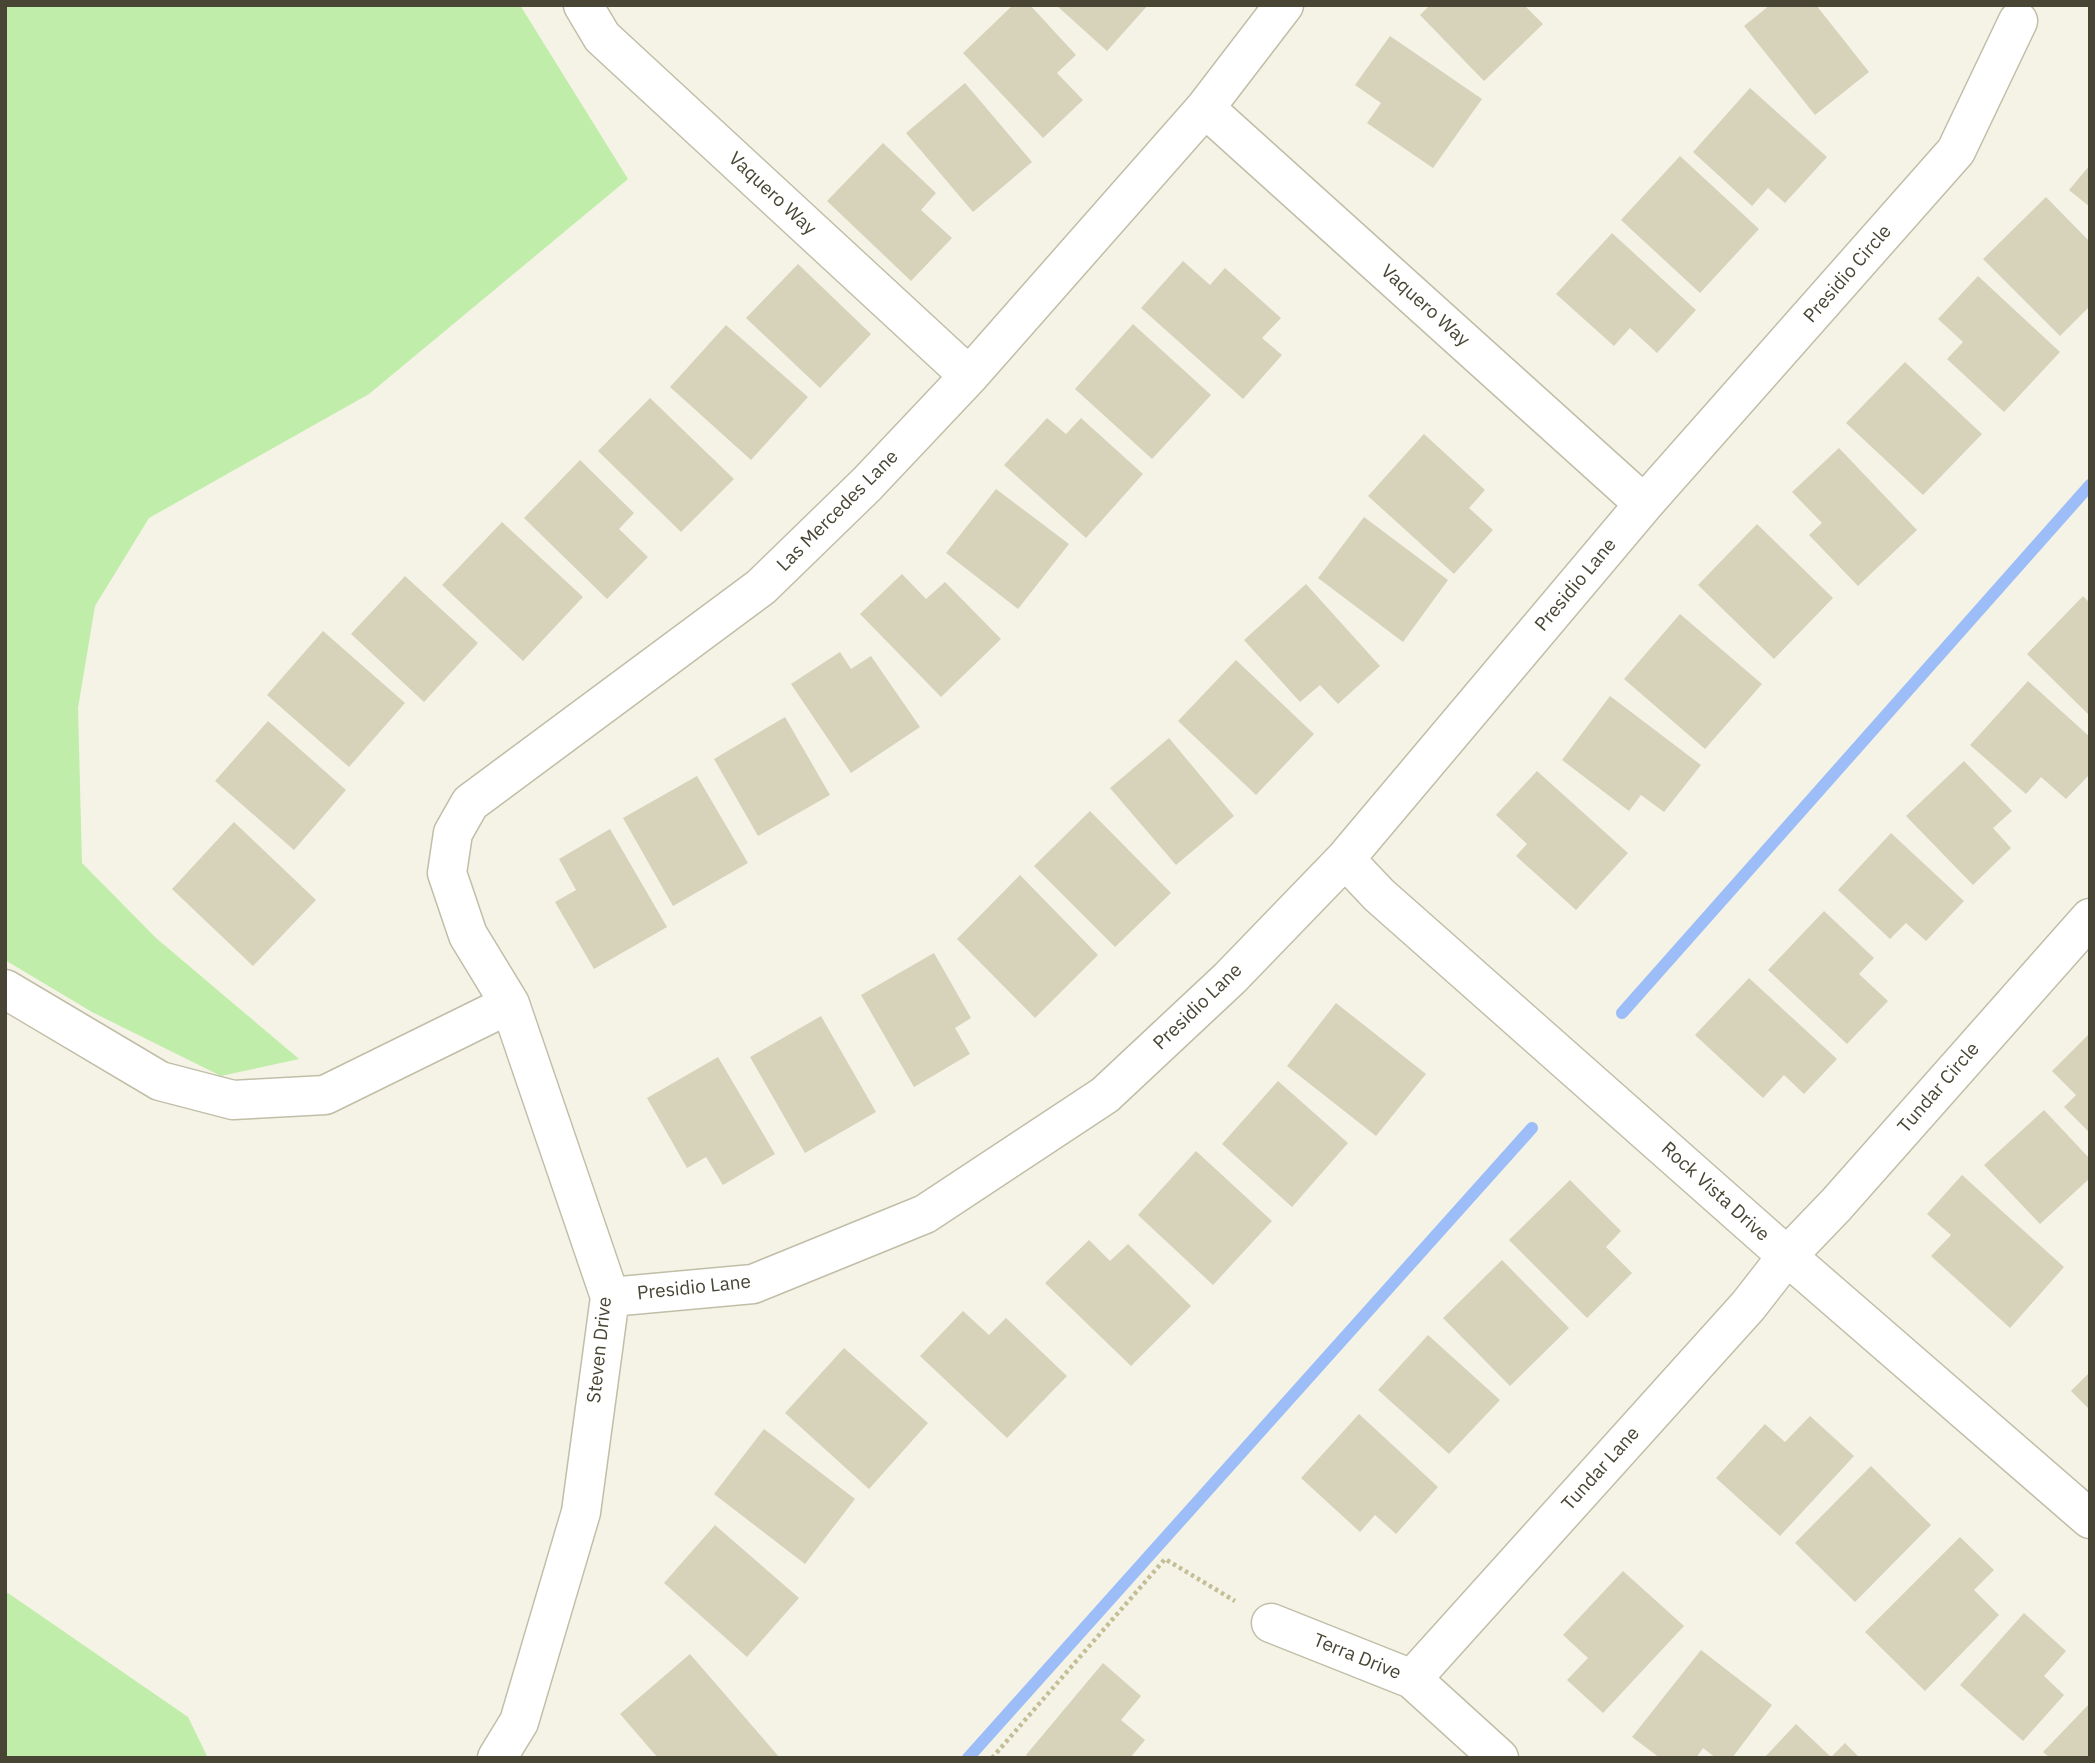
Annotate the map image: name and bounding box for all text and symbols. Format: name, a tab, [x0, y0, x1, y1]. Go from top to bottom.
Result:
street label: Vaquero Way	[723, 148, 821, 240]
street label: Presidio Circle	[1799, 220, 1897, 328]
street label: Vaquero Way	[1376, 260, 1474, 352]
street label: Las Mercedes Lane	[773, 446, 903, 576]
street label: Presidio Lane	[1530, 534, 1622, 636]
street label: Presidio Lane	[1149, 959, 1247, 1055]
street label: Tundar Circle	[1893, 1038, 1985, 1138]
street label: Rock Vista Drive	[1656, 1138, 1774, 1246]
street label: Presidio Lane	[636, 1271, 752, 1305]
street label: Steven Drive	[583, 1296, 617, 1404]
street label: Tundar Lane	[1557, 1422, 1645, 1516]
street label: Terra Drive	[1310, 1629, 1404, 1685]

